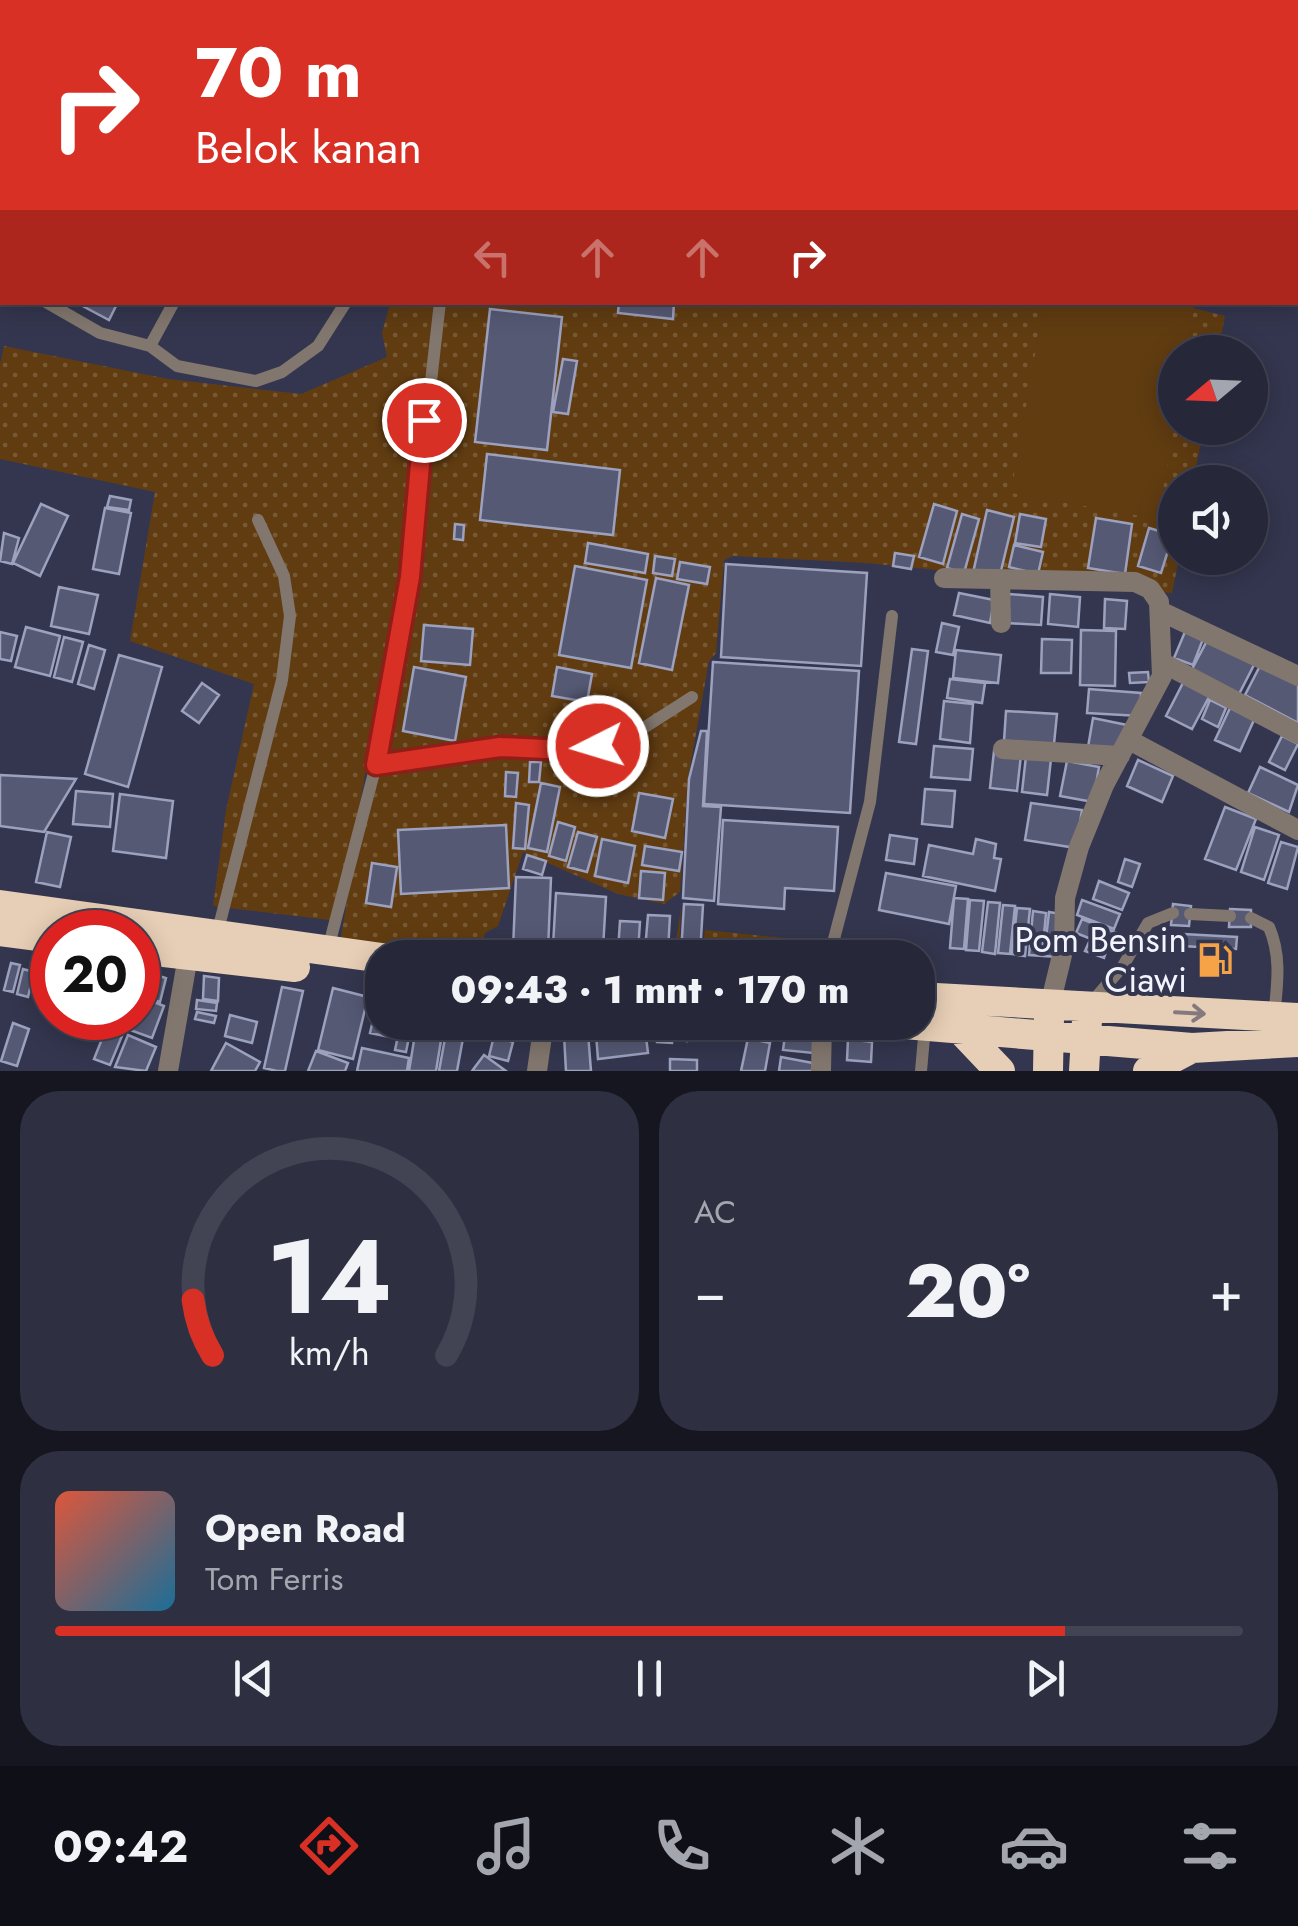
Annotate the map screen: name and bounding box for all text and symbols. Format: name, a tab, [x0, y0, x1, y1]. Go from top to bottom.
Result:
text: 70 m	[195, 22, 362, 123]
icon: right	[30, 40, 160, 170]
text: Belok kanan	[195, 115, 422, 180]
icon: left	[465, 230, 520, 285]
icon: ahead	[570, 230, 625, 285]
icon: ahead	[675, 230, 730, 285]
icon: right	[780, 230, 835, 285]
north arrow	[1158, 335, 1268, 445]
map controls	[1158, 335, 1268, 575]
pin	[382, 378, 467, 463]
icon: arrive	[397, 393, 452, 448]
button: sound	[1158, 465, 1268, 575]
position arrow	[546, 694, 650, 798]
speed limit sign: 20	[30, 910, 160, 1040]
place label: Pom Bensin Ciawi	[1014, 915, 1187, 1005]
fuel station icon: Pom Bensin Ciawi	[1196, 941, 1234, 979]
text: 09:43 · 1 mnt · 170 m	[451, 962, 849, 1017]
one-way arrow	[1173, 1004, 1205, 1023]
text: AC	[694, 1189, 736, 1235]
text: 14	[267, 1202, 392, 1352]
text: 20°	[905, 1237, 1030, 1345]
text: −	[694, 1252, 726, 1332]
text: +	[1209, 1252, 1243, 1332]
text: km/h	[289, 1327, 370, 1378]
text: Open Road	[205, 1501, 406, 1556]
text: Tom Ferris	[205, 1556, 343, 1602]
icon: previous	[226, 1651, 281, 1706]
icon: pause	[622, 1651, 677, 1706]
icon: next	[1018, 1651, 1073, 1706]
icon: directions	[294, 1811, 364, 1881]
icon: music	[471, 1811, 541, 1881]
icon: phone	[647, 1811, 717, 1881]
icon: climate	[823, 1811, 893, 1881]
icon: car	[999, 1811, 1069, 1881]
icon: filters	[1175, 1811, 1245, 1881]
text: 09:42	[53, 1814, 188, 1879]

